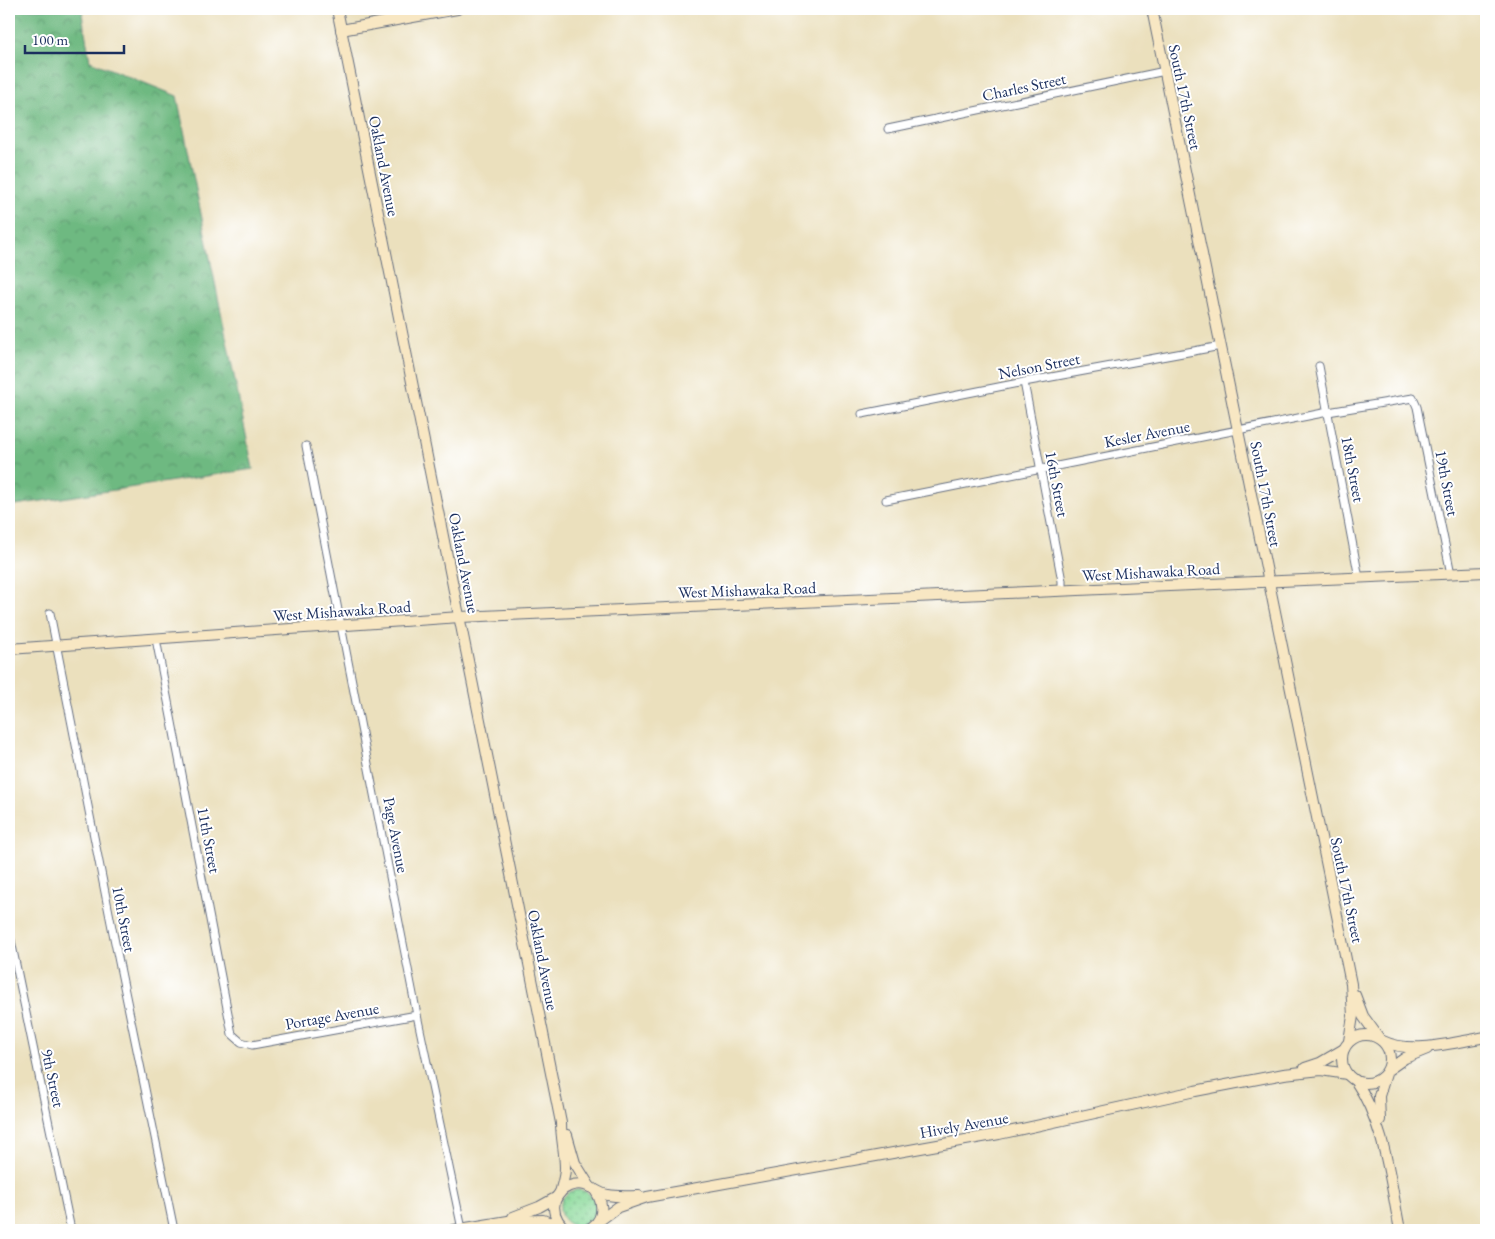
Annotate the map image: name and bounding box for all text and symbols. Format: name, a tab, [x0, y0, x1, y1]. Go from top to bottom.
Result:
scale bar	[25, 22, 124, 54]
text: 100 m	[32, 30, 69, 49]
street label: South 17th Street	[1164, 42, 1206, 152]
street label: Charles Street	[980, 68, 1068, 106]
street label: Oakland Avenue	[364, 114, 404, 218]
street label: Nelson Street	[996, 348, 1082, 384]
street label: Kesler Avenue	[1102, 415, 1192, 453]
street label: 18th Street	[1336, 434, 1370, 504]
street label: South 17th Street	[1245, 439, 1287, 549]
street label: 19th Street	[1430, 448, 1464, 518]
street label: 16th Street	[1040, 449, 1074, 519]
street label: Oakland Avenue	[444, 511, 484, 615]
street label: West Mishawaka Road	[1081, 558, 1221, 586]
street label: West Mishawaka Road	[678, 577, 817, 603]
street label: West Mishawaka Road	[272, 596, 413, 626]
street label: Page Avenue	[378, 795, 414, 875]
street label: 11th Street	[192, 805, 226, 875]
street label: South 17th Street	[1326, 835, 1368, 945]
street label: 10th Street	[107, 884, 141, 954]
street label: Oakland Avenue	[523, 908, 563, 1012]
street label: Portage Avenue	[283, 997, 381, 1035]
street label: 9th Street	[37, 1047, 69, 1109]
street label: Hively Avenue	[918, 1107, 1010, 1143]

